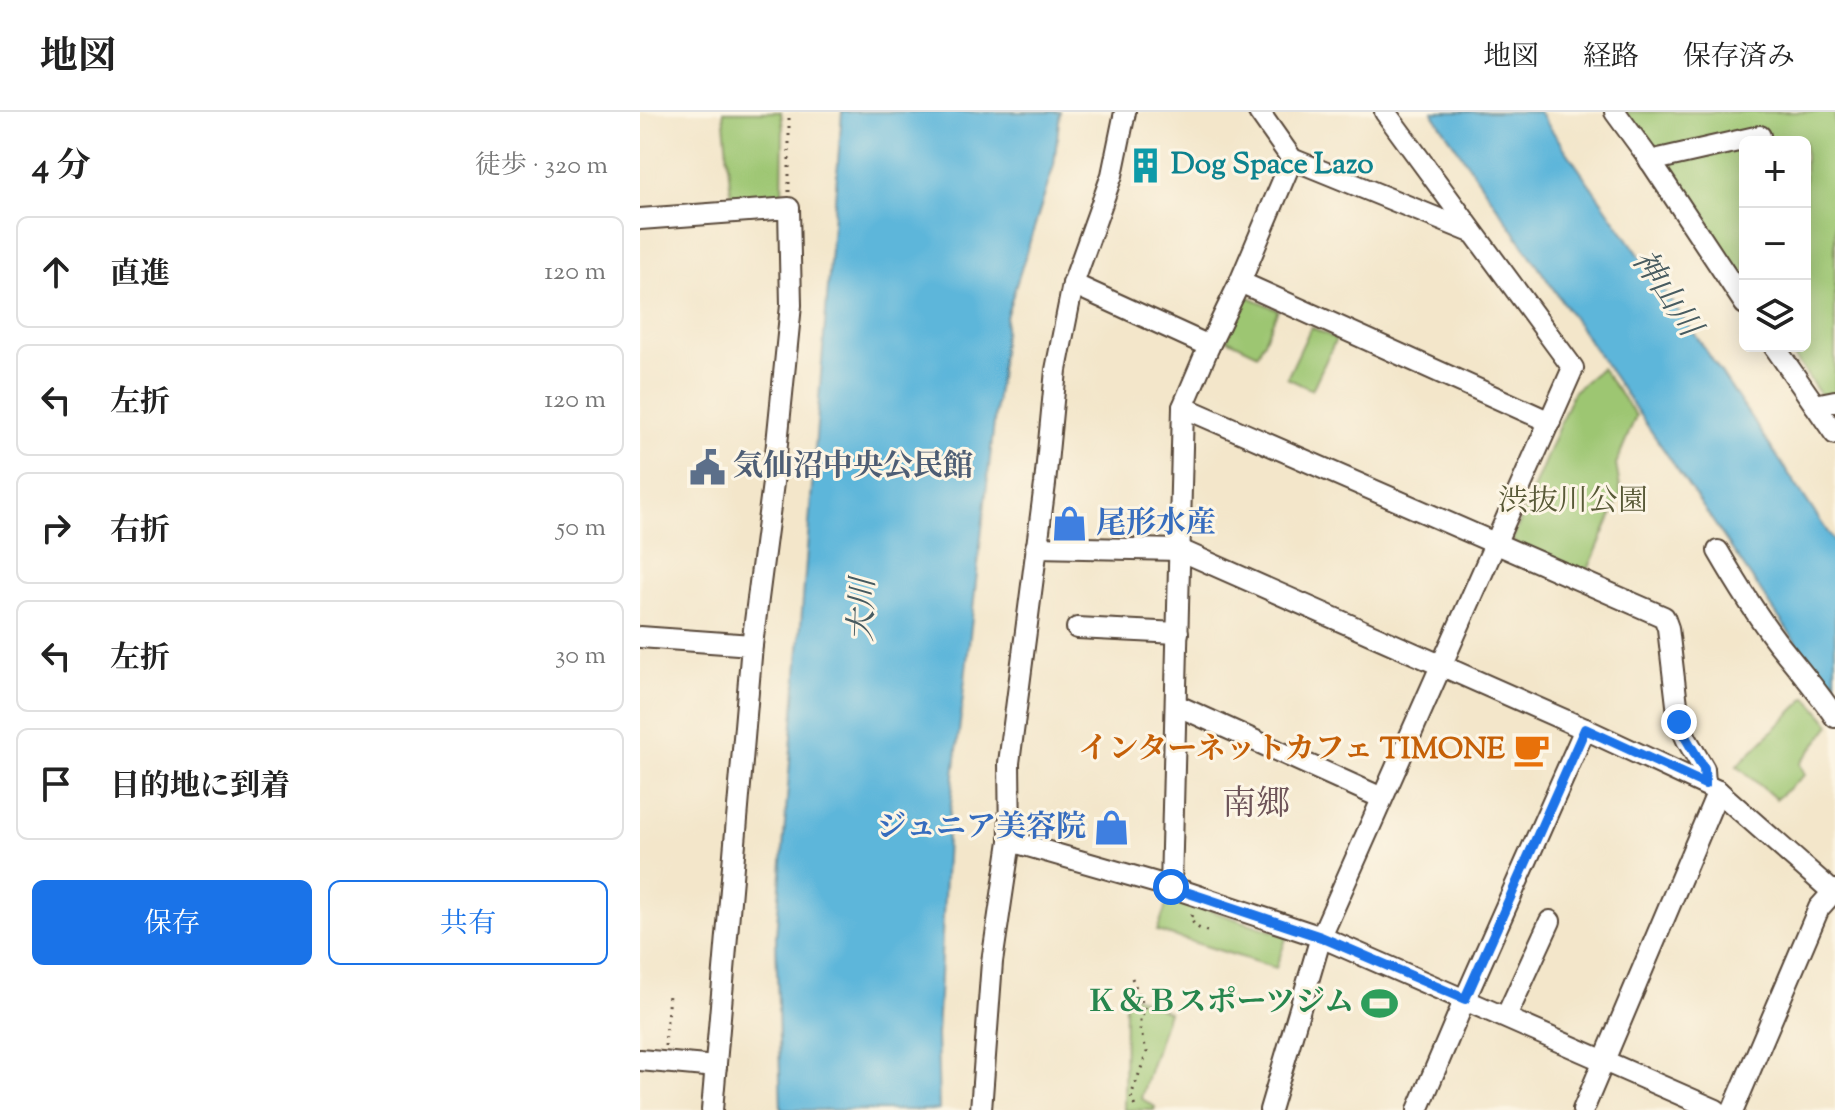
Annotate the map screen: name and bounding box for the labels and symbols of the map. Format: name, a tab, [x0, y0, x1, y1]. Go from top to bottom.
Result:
place label: Dog Space Lazo	[1171, 144, 1374, 187]
building icon: Dog Space Lazo	[1126, 146, 1164, 184]
water label: 神山川	[1619, 241, 1713, 349]
place label: 気仙沼中央公民館	[733, 446, 973, 489]
public building icon: 気仙沼中央公民館	[688, 448, 726, 486]
park label: 渋抜川公園	[1498, 481, 1648, 524]
place label: 尾形水産	[1096, 503, 1216, 546]
shop icon: 尾形水産	[1051, 505, 1089, 543]
water label: 大川	[840, 574, 888, 643]
route end	[1661, 704, 1697, 740]
place label: インターネットカフェ TIMONE	[1078, 729, 1506, 772]
cafe icon: インターネットカフェ TIMONE	[1512, 731, 1550, 769]
district label: 南郷	[1222, 781, 1290, 830]
place label: ジュニア美容院	[877, 807, 1086, 850]
shop icon: ジュニア美容院	[1093, 809, 1131, 847]
route start	[1153, 869, 1189, 905]
place label: Ｋ＆Ｂスポーツジム	[1086, 982, 1354, 1025]
sports icon: Ｋ＆Ｂスポーツジム	[1361, 984, 1399, 1022]

